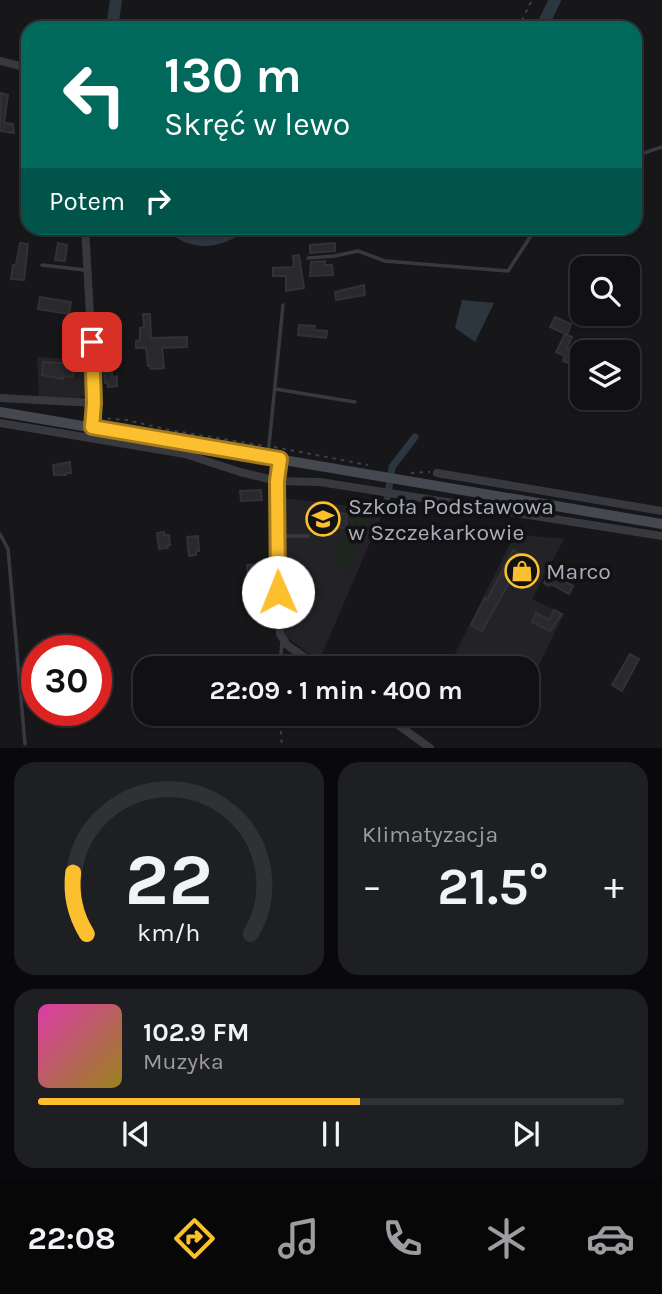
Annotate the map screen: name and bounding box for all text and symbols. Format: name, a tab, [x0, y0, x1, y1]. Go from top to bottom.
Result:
text: 130 m	[164, 47, 302, 104]
icon: left	[49, 49, 140, 140]
text: Skręć w lewo	[164, 106, 350, 143]
icon: right	[139, 182, 177, 220]
text: Potem	[49, 186, 125, 217]
map controls	[570, 256, 640, 410]
button: search	[570, 256, 640, 326]
pin	[62, 312, 122, 372]
icon: arrive	[73, 323, 111, 361]
button: layers	[570, 340, 640, 410]
place label: Szkoła Podstawowa w Szczekarkowie	[348, 493, 554, 546]
school or university icon: Szkoła Podstawowa w Szczekarkowie	[304, 500, 342, 538]
shop icon: Marco	[503, 552, 541, 590]
position arrow	[241, 555, 315, 629]
place label: Marco	[546, 558, 611, 585]
speed limit sign: 30	[21, 635, 112, 726]
text: 22:09 · 1 min · 400 m	[209, 675, 463, 706]
text: Klimatyzacja	[362, 821, 498, 848]
text: 22	[125, 838, 213, 923]
text: 21.5°	[437, 856, 549, 917]
text: −	[362, 864, 382, 909]
text: +	[604, 864, 624, 909]
text: km/h	[137, 918, 201, 947]
text: 102.9 FM	[143, 1017, 249, 1048]
text: Muzyka	[143, 1048, 224, 1075]
icon: previous	[117, 1115, 155, 1153]
icon: pause	[312, 1115, 350, 1153]
icon: next	[507, 1115, 545, 1153]
icon: directions	[170, 1214, 219, 1263]
icon: music	[274, 1214, 323, 1263]
icon: phone	[378, 1214, 427, 1263]
icon: climate	[482, 1214, 531, 1263]
icon: car	[586, 1214, 635, 1263]
text: 22:08	[27, 1220, 116, 1257]

